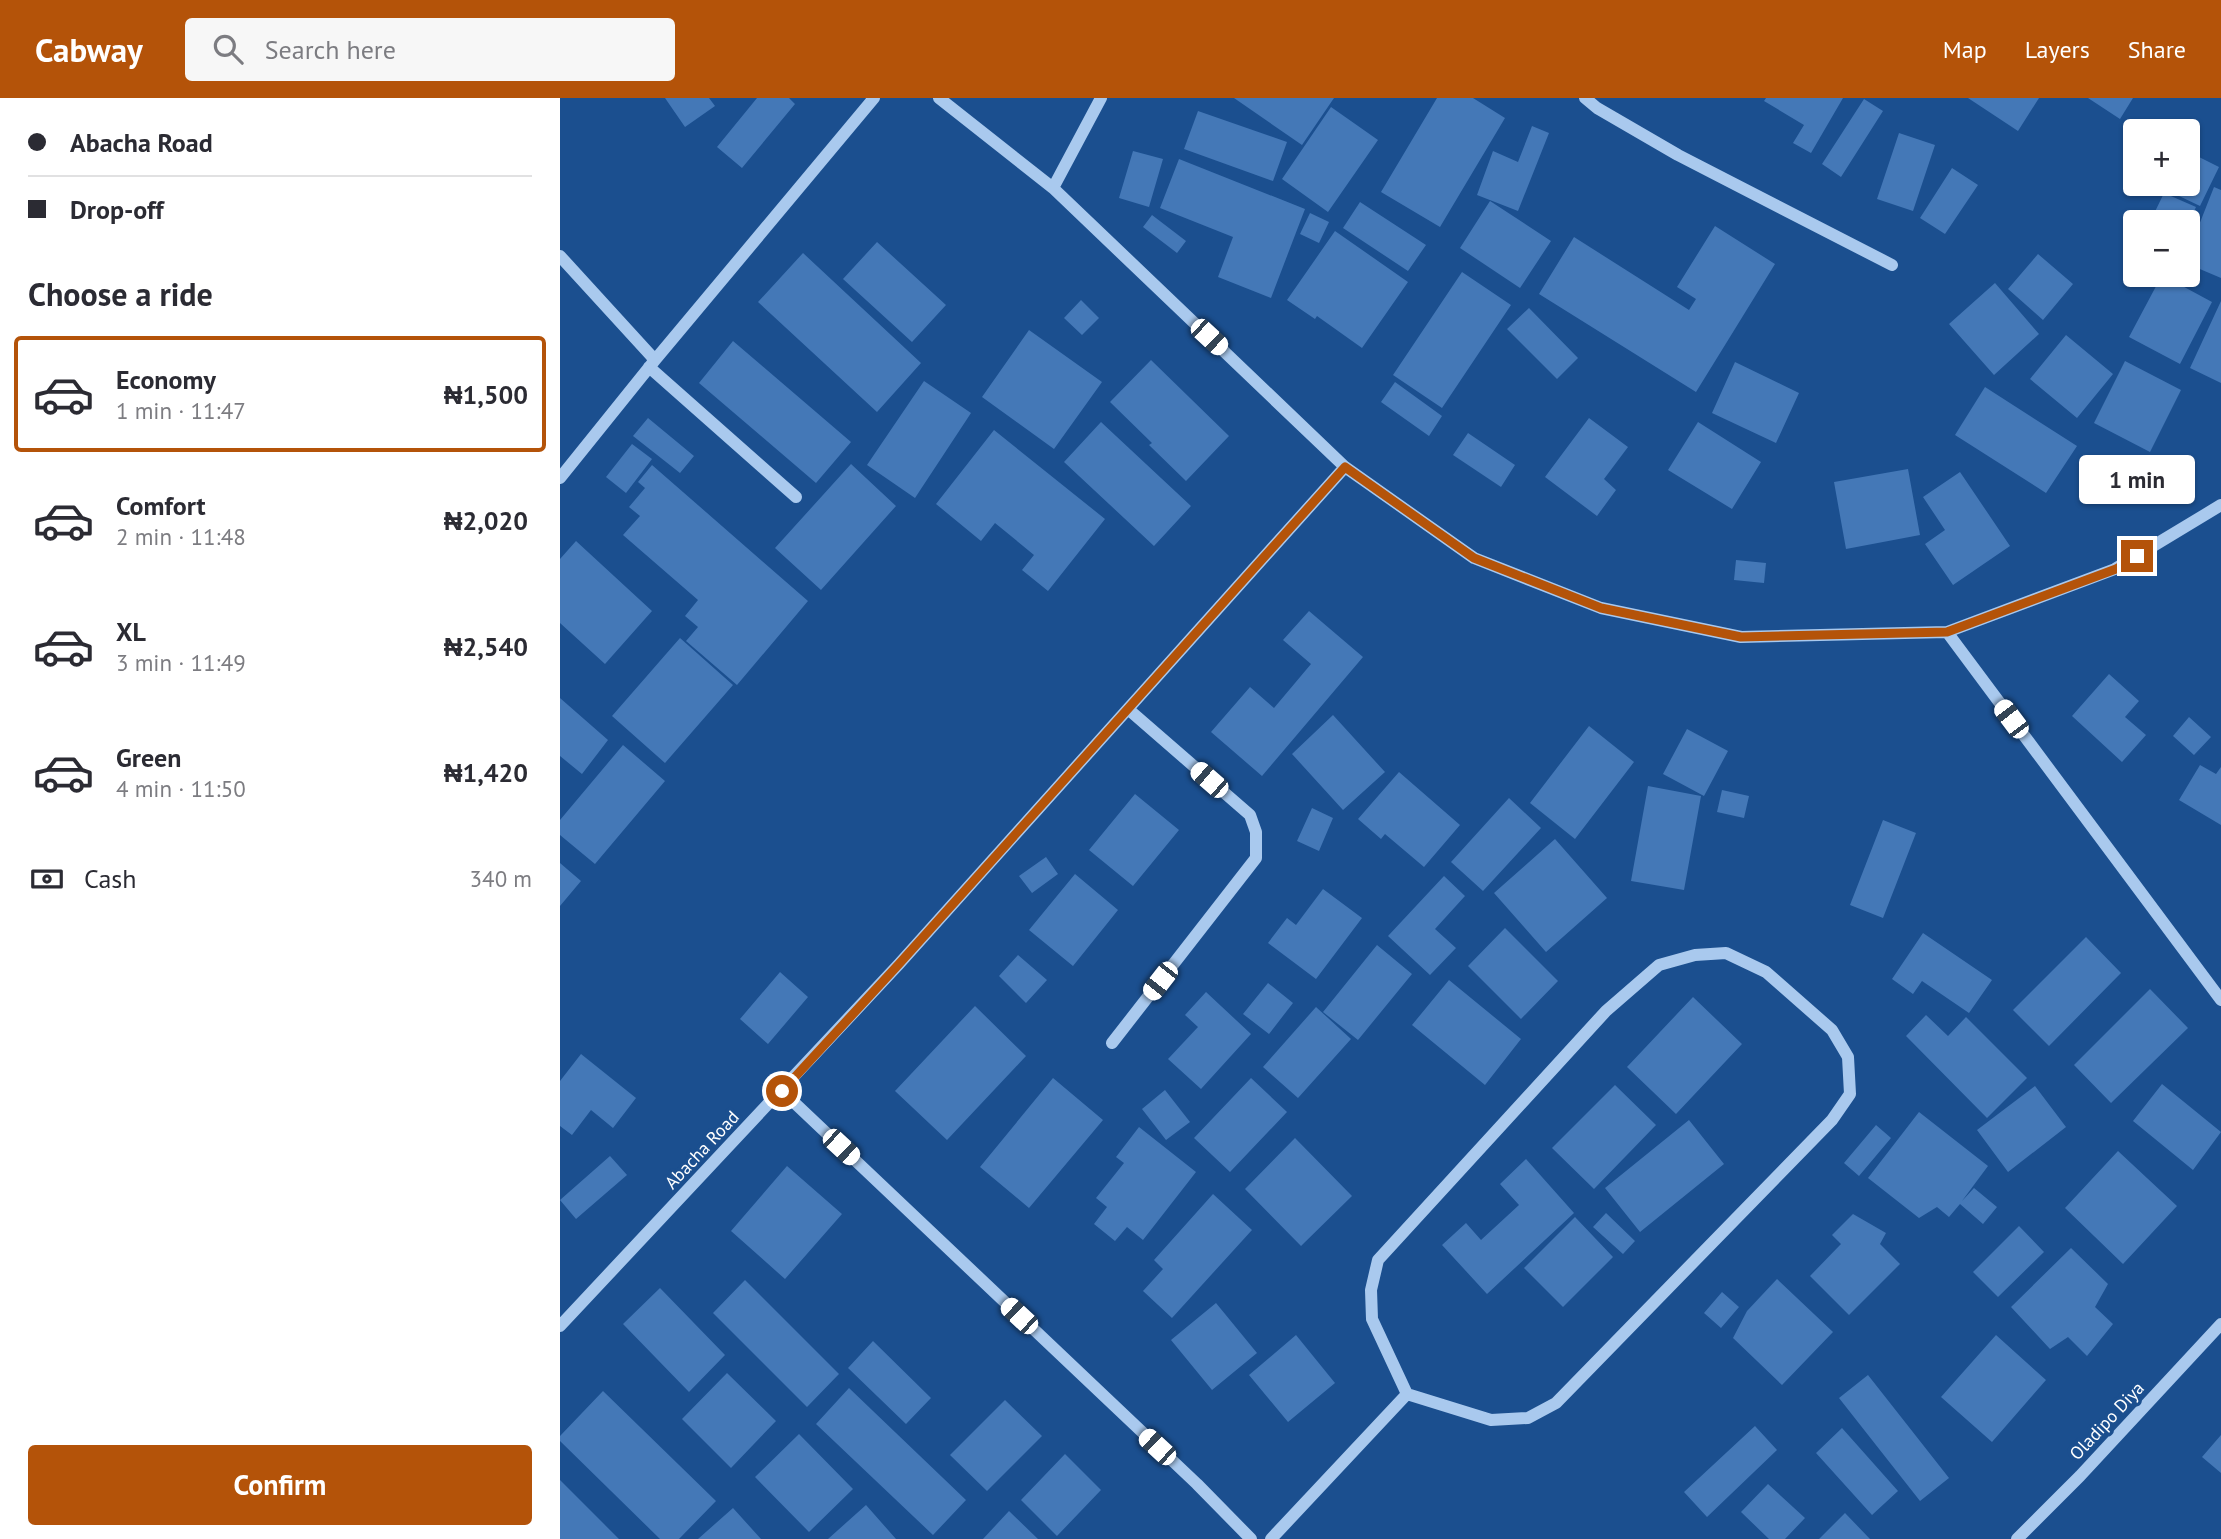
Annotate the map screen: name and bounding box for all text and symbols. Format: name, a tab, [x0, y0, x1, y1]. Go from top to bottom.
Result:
search box	[185, 18, 675, 81]
text: Cabway	[35, 28, 143, 71]
icon: search	[209, 30, 247, 68]
text: Search here	[265, 33, 396, 66]
text: Map	[1943, 34, 1987, 65]
text: Layers	[2025, 34, 2090, 65]
text: Share	[2128, 34, 2186, 65]
map controls	[2123, 119, 2200, 287]
button: +	[2123, 119, 2200, 196]
text: Abacha Road	[70, 126, 213, 159]
text: Drop-off	[70, 193, 164, 226]
button: −	[2123, 210, 2200, 287]
text: Choose a ride	[28, 273, 213, 315]
car	[1187, 315, 1232, 359]
icon: car	[32, 363, 95, 426]
text: Economy	[116, 363, 216, 396]
text: ₦1,500	[444, 378, 528, 411]
text: 1 min · 11:47	[116, 396, 246, 425]
callout: 1 min	[2079, 454, 2195, 504]
text: 1 min	[2109, 465, 2165, 494]
icon: car	[32, 489, 95, 552]
text: Comfort	[116, 489, 206, 522]
text: ₦2,020	[444, 504, 528, 537]
text: 2 min · 11:48	[116, 522, 246, 551]
route end	[2121, 540, 2153, 572]
icon: car	[32, 615, 95, 678]
text: XL	[116, 615, 146, 648]
text: ₦2,540	[444, 630, 528, 663]
text: 3 min · 11:49	[116, 648, 246, 677]
car	[1990, 696, 2033, 742]
icon: car	[32, 741, 95, 804]
text: Green	[116, 741, 181, 774]
text: ₦1,420	[444, 756, 528, 789]
car	[1187, 758, 1232, 802]
text: 4 min · 11:50	[116, 774, 246, 803]
icon: cash	[28, 860, 66, 898]
text: Cash	[84, 862, 136, 895]
text: 340 m	[470, 864, 532, 893]
car	[1139, 958, 1182, 1004]
route start	[766, 1075, 798, 1107]
street label: Abacha Road	[659, 1106, 744, 1194]
car	[819, 1125, 864, 1169]
car	[997, 1294, 1042, 1338]
street label: Oladipo Diya	[2064, 1377, 2149, 1465]
car	[1135, 1425, 1180, 1469]
button: Confirm	[28, 1445, 532, 1525]

